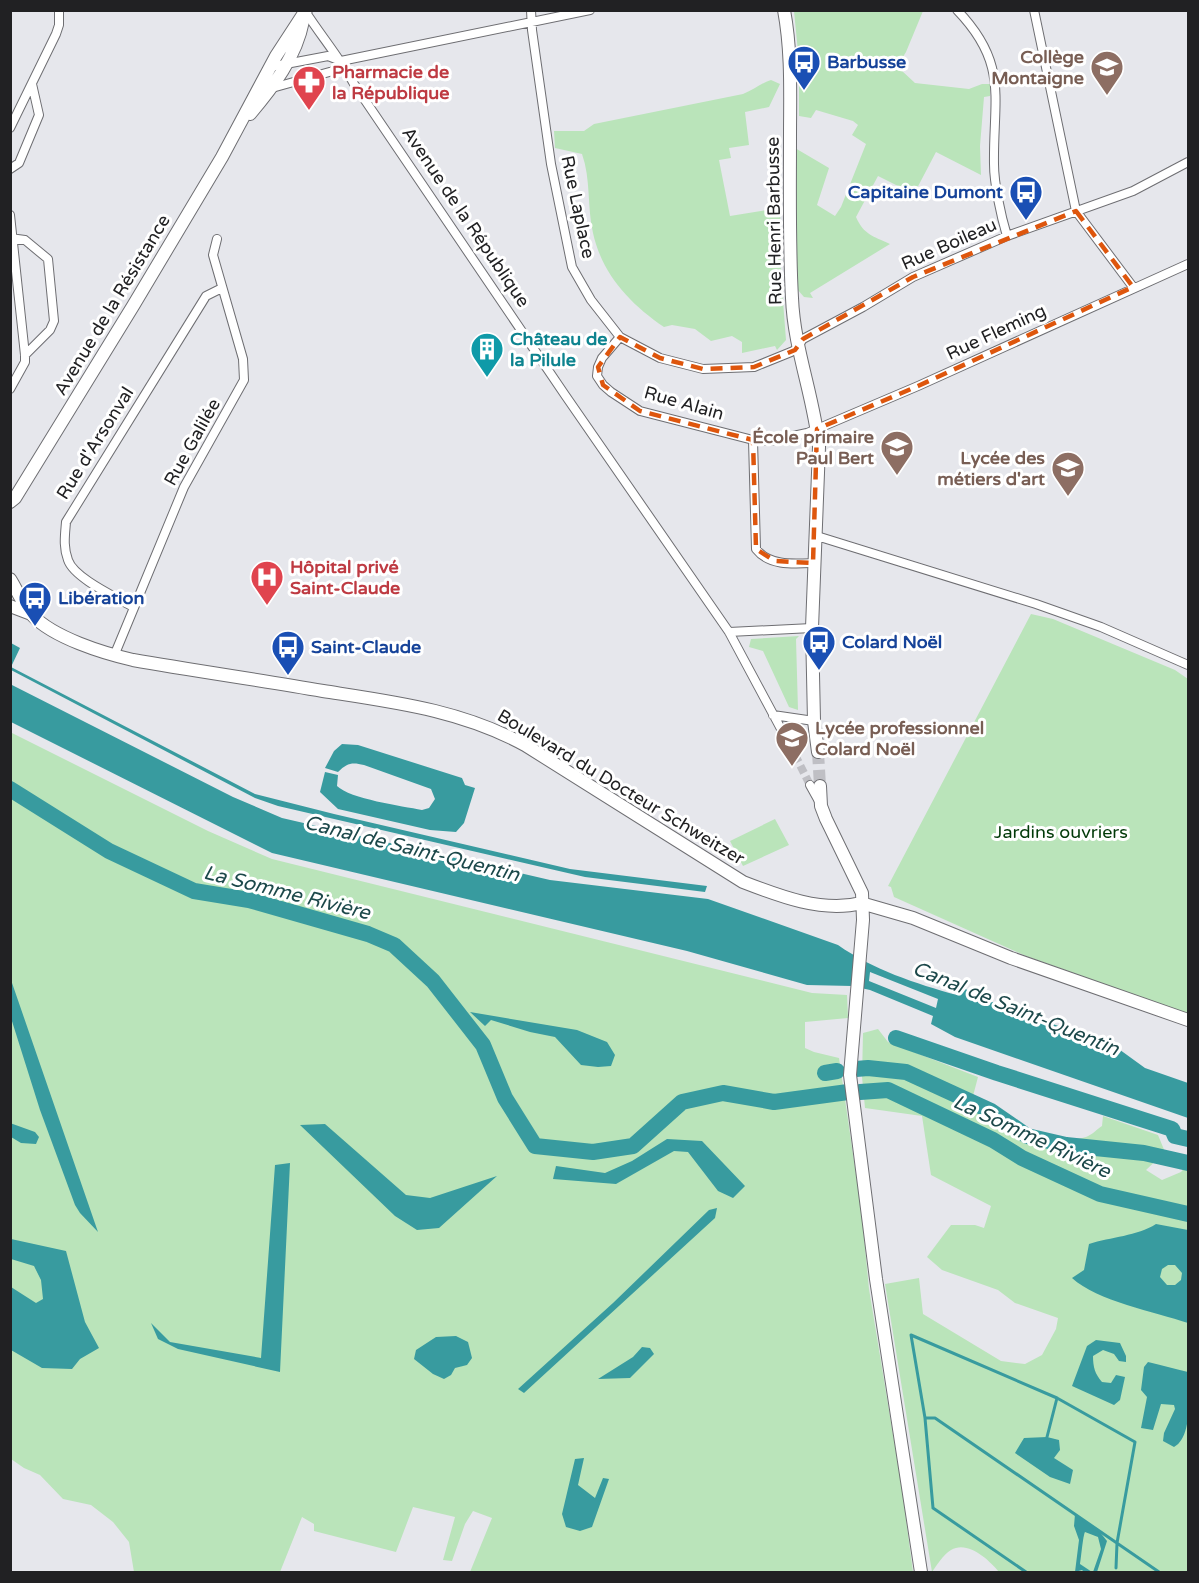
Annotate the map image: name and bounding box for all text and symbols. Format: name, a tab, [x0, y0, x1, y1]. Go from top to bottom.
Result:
bus stop icon: Barbusse	[786, 44, 822, 91]
place label: Collège Montaigne	[991, 46, 1084, 89]
school or university icon: Collège Montaigne	[1089, 49, 1125, 96]
place label: Barbusse	[827, 51, 906, 73]
place label: Pharmacie de la République	[332, 61, 449, 104]
pharmacy icon: Pharmacie de la République	[291, 64, 327, 111]
street label: Avenue de la République	[397, 123, 535, 311]
street label: Rue Henri Barbusse	[762, 137, 786, 305]
street label: Rue Laplace	[556, 153, 600, 261]
bus stop icon: Capitaine Dumont	[1008, 174, 1044, 221]
place label: Capitaine Dumont	[848, 181, 1003, 203]
street label: Avenue de la Résistance	[49, 211, 175, 399]
street label: Rue Boileau	[898, 213, 1000, 275]
street label: Rue Fleming	[943, 299, 1049, 365]
place label: Château de la Pilule	[510, 328, 608, 371]
building icon: Château de la Pilule	[469, 331, 505, 378]
street label: Rue Alain	[642, 381, 726, 425]
street label: Rue d'Arsonval	[52, 383, 138, 503]
street label: Rue Galilée	[159, 395, 225, 489]
place label: École primaire Paul Bert	[752, 426, 874, 469]
school or university icon: École primaire Paul Bert	[879, 429, 915, 476]
place label: Lycée des métiers d'art	[937, 447, 1045, 490]
school or university icon: Lycée des métiers d'art	[1050, 450, 1086, 497]
place label: Hôpital privé Saint-Claude	[290, 556, 400, 599]
hospital icon: Hôpital privé Saint-Claude	[249, 559, 285, 606]
bus stop icon: Libération	[17, 580, 53, 627]
place label: Libération	[58, 587, 144, 609]
bus stop icon: Colard Noël	[801, 624, 837, 671]
bus stop icon: Saint-Claude	[270, 629, 306, 676]
place label: Colard Noël	[842, 631, 942, 653]
place label: Saint-Claude	[311, 636, 421, 658]
street label: Boulevard du Docteur Schweitzer	[493, 704, 749, 870]
place label: Lycée professionnel Colard Noël	[815, 717, 984, 760]
school or university icon: Lycée professionnel Colard Noël	[774, 720, 810, 767]
water label: Canal de Saint-Quentin	[302, 811, 522, 887]
park label: Jardins ouvriers	[994, 821, 1128, 843]
water label: La Somme Rivière	[201, 861, 374, 926]
water label: Canal de Saint-Quentin	[909, 957, 1123, 1062]
water label: La Somme Rivière	[949, 1090, 1115, 1185]

